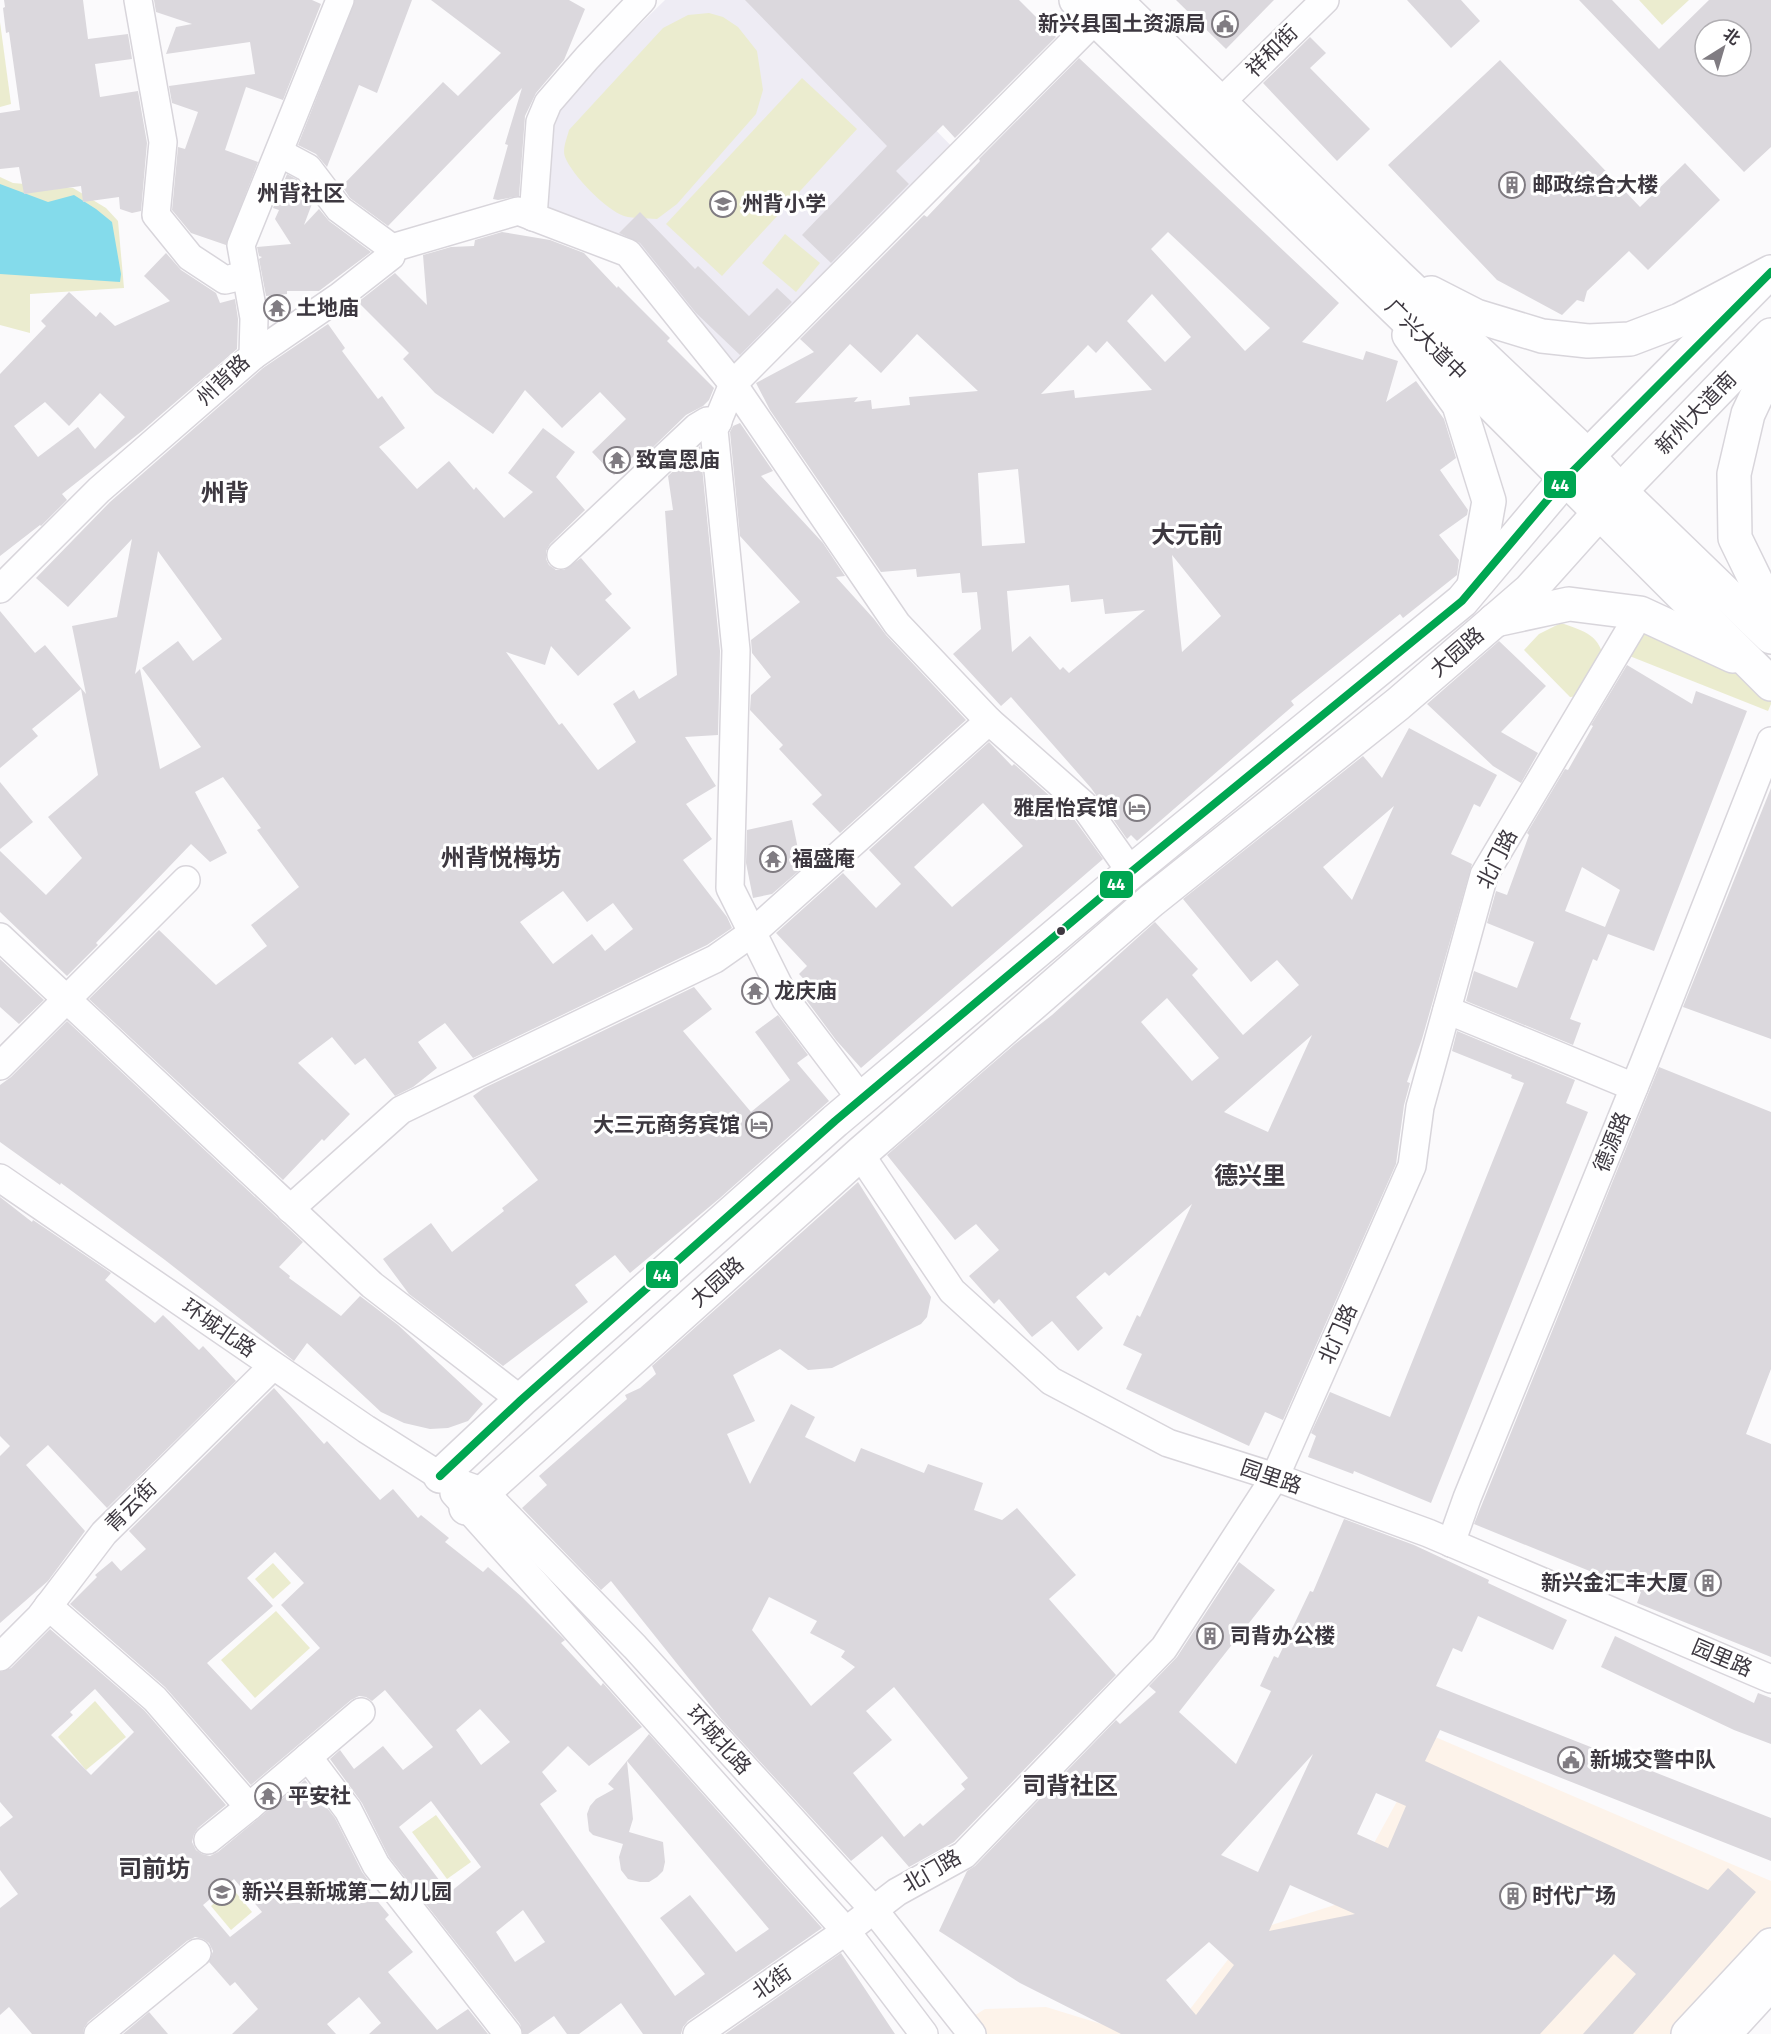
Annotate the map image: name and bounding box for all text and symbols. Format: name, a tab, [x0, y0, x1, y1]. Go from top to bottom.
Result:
public building icon: 新兴县国土资源局	[1210, 9, 1240, 39]
place label: 新兴县国土资源局	[1038, 11, 1206, 37]
north arrow	[1693, 18, 1753, 78]
street label: 祥和街	[1241, 20, 1303, 82]
text: 北	[1720, 24, 1744, 49]
building icon: 邮政综合大楼	[1497, 170, 1527, 200]
place label: 邮政综合大楼	[1532, 172, 1658, 198]
district label: 州背社区	[257, 180, 345, 207]
school or university icon: 州背小学	[708, 189, 738, 219]
place label: 州背小学	[742, 191, 826, 217]
temple icon: 土地庙	[262, 293, 292, 323]
street label: 广兴大道中	[1380, 294, 1472, 386]
place label: 土地庙	[296, 295, 359, 321]
street label: 州背路	[191, 349, 255, 411]
street label: 新州大道南	[1650, 366, 1742, 460]
temple icon: 致富恩庙	[602, 445, 632, 475]
place label: 致富恩庙	[636, 447, 720, 473]
line badge: 44	[1543, 470, 1577, 499]
text: 44	[1551, 476, 1569, 495]
district label: 州背	[201, 479, 249, 507]
district label: 大元前	[1151, 521, 1223, 549]
street label: 大园路	[1425, 622, 1489, 682]
hotel icon: 雅居怡宾馆	[1122, 793, 1152, 823]
place label: 雅居怡宾馆	[1013, 795, 1118, 821]
street label: 北门路	[1471, 825, 1523, 893]
district label: 州背悦梅坊	[441, 844, 561, 872]
temple icon: 福盛庵	[758, 844, 788, 874]
place label: 福盛庵	[792, 846, 855, 872]
line badge: 44	[1099, 870, 1134, 899]
text: 44	[1107, 875, 1125, 894]
unlabelled marker	[1055, 925, 1067, 937]
temple icon: 龙庆庙	[740, 976, 770, 1006]
place label: 龙庆庙	[774, 978, 837, 1004]
street label: 德源路	[1588, 1108, 1636, 1176]
hotel icon: 大三元商务宾馆	[744, 1110, 774, 1140]
place label: 大三元商务宾馆	[593, 1112, 740, 1138]
district label: 德兴里	[1214, 1162, 1286, 1190]
street label: 大园路	[685, 1251, 749, 1313]
line badge: 44	[645, 1260, 679, 1289]
text: 44	[653, 1266, 671, 1285]
street label: 环城北路	[177, 1293, 261, 1363]
street label: 北门路	[1313, 1300, 1363, 1368]
street label: 园里路	[1237, 1454, 1305, 1500]
street label: 青云街	[100, 1475, 162, 1537]
building icon: 新兴金汇丰大厦	[1693, 1568, 1723, 1598]
place label: 新兴金汇丰大厦	[1541, 1570, 1688, 1596]
building icon: 司背办公楼	[1195, 1621, 1225, 1651]
place label: 司背办公楼	[1230, 1623, 1335, 1649]
street label: 园里路	[1688, 1634, 1756, 1682]
street label: 环城北路	[681, 1700, 757, 1780]
public building icon: 新城交警中队	[1556, 1745, 1586, 1775]
place label: 新城交警中队	[1590, 1747, 1716, 1773]
district label: 司背社区	[1022, 1772, 1118, 1800]
temple icon: 平安社	[253, 1781, 283, 1811]
place label: 平安社	[288, 1783, 351, 1809]
street label: 北门路	[898, 1844, 966, 1898]
district label: 司前坊	[118, 1855, 190, 1883]
school or university icon: 新兴县新城第二幼儿园	[207, 1877, 237, 1907]
place label: 新兴县新城第二幼儿园	[242, 1879, 452, 1905]
building icon: 时代广场	[1498, 1881, 1528, 1911]
place label: 时代广场	[1532, 1883, 1616, 1909]
street label: 北街	[747, 1959, 797, 2005]

